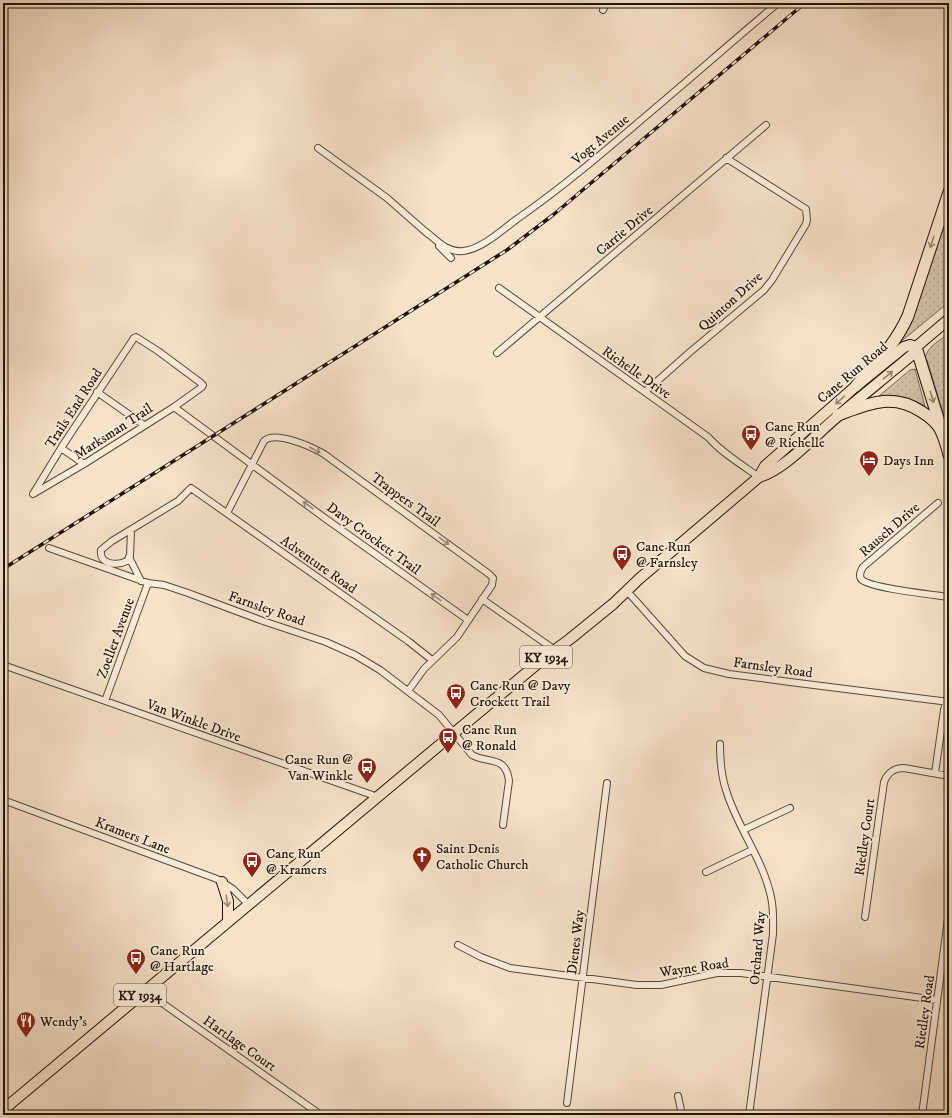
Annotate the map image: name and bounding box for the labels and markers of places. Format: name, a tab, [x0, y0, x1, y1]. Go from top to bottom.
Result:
place label: Cane Run @ Richelle	[765, 418, 825, 452]
bus stop icon: Cane Run @ Richelle	[740, 423, 762, 451]
hotel icon: Days Inn	[858, 449, 880, 477]
place label: Days Inn	[883, 452, 935, 470]
place label: Cane Run @ Farnsley	[636, 538, 698, 572]
bus stop icon: Cane Run @ Farnsley	[611, 543, 633, 571]
place label: Cane Run @ Davy Crockett Trail	[470, 677, 571, 711]
bus stop icon: Cane Run @ Davy Crockett Trail	[445, 682, 467, 710]
place label: Cane Run @ Ronald	[462, 721, 517, 755]
bus stop icon: Cane Run @ Ronald	[437, 726, 459, 754]
place label: Cane Run @ Van Winkle	[285, 751, 353, 785]
bus stop icon: Cane Run @ Van Winkle	[356, 756, 378, 784]
place label: Saint Denis Catholic Church	[436, 840, 529, 874]
place label: Cane Run @ Kramers	[266, 845, 327, 879]
church icon: Saint Denis Catholic Church	[411, 845, 433, 873]
bus stop icon: Cane Run @ Kramers	[241, 850, 263, 878]
place label: Cane Run @ Hartlage	[150, 942, 214, 976]
bus stop icon: Cane Run @ Hartlage	[125, 947, 147, 975]
restaurant icon: Wendy's	[15, 1010, 37, 1038]
place label: Wendy's	[39, 1013, 87, 1031]

